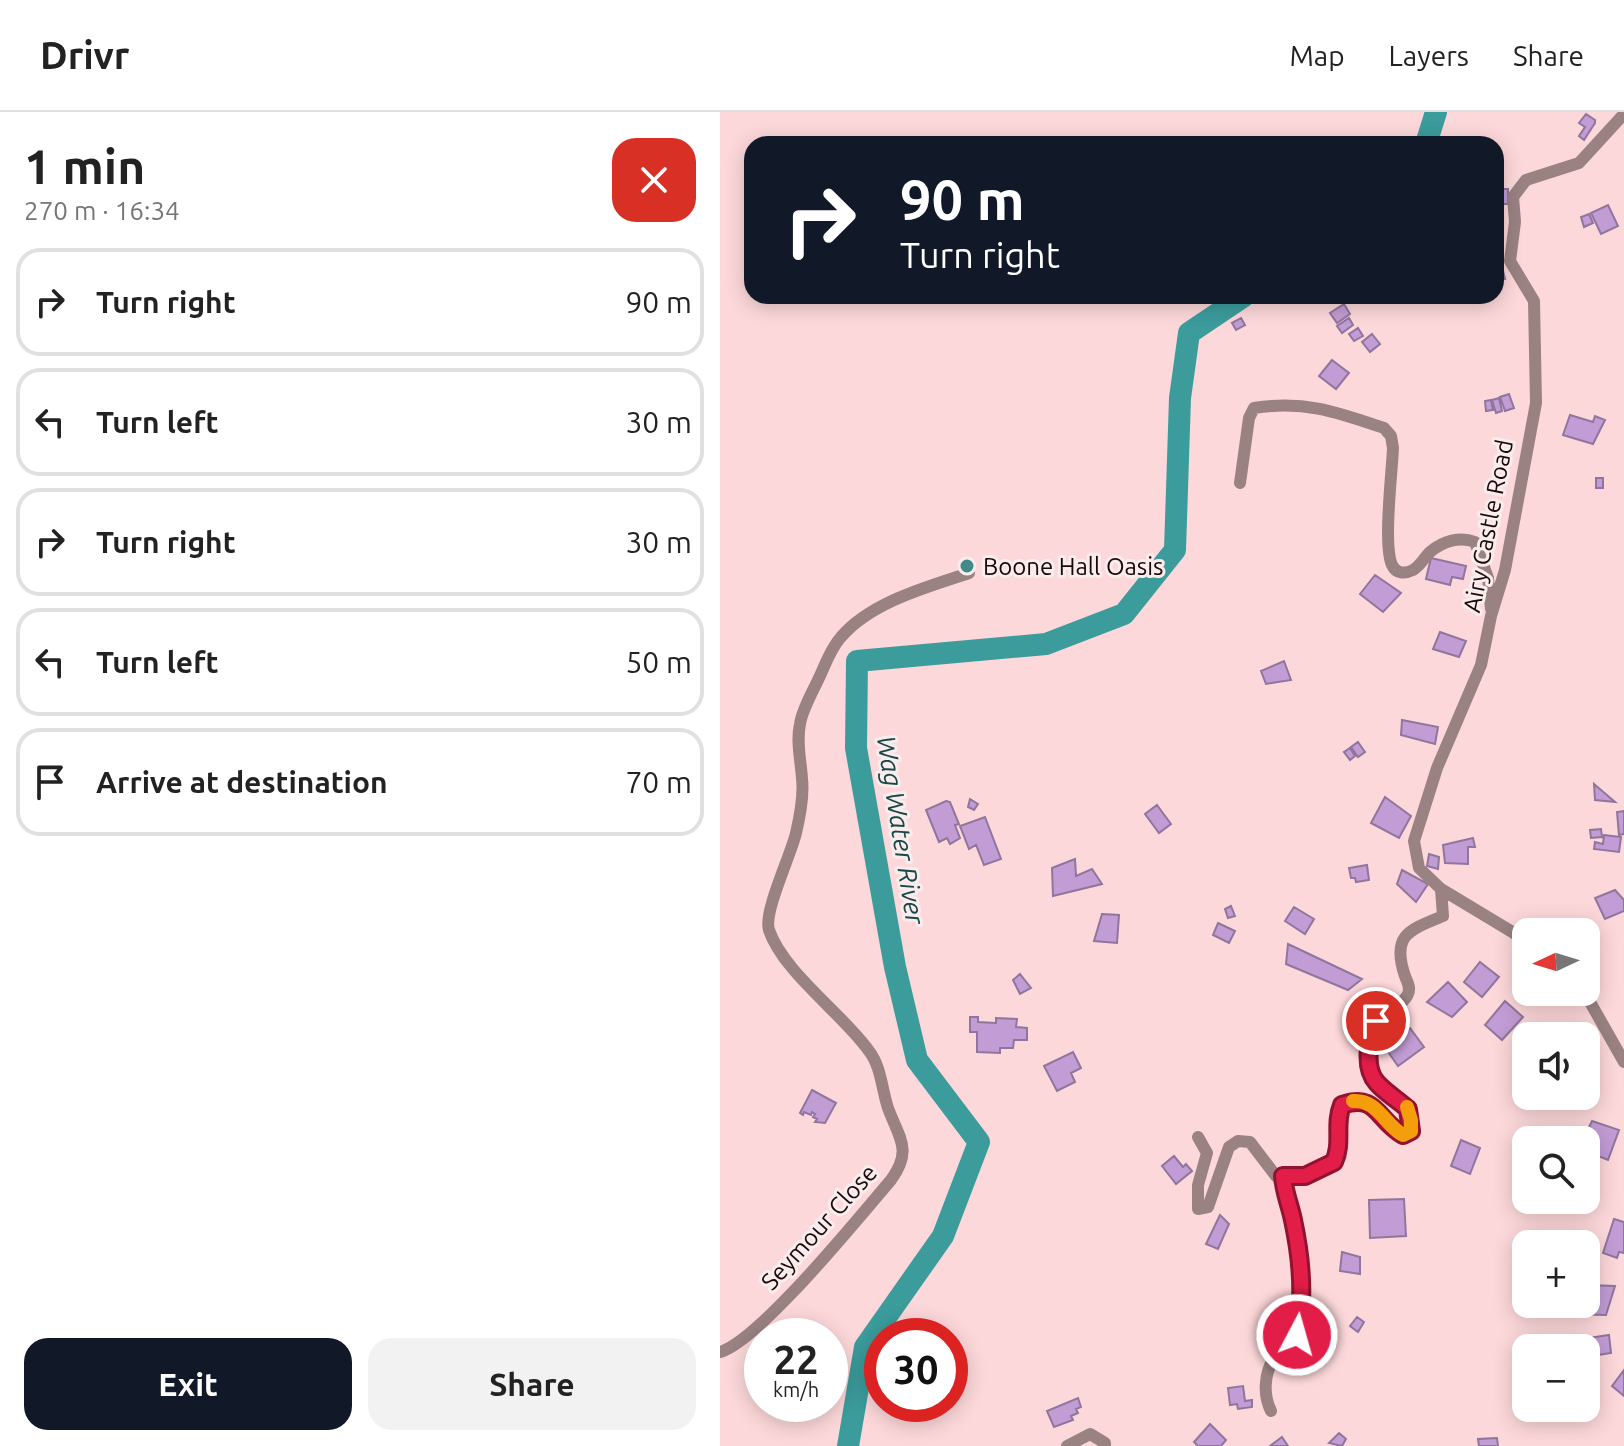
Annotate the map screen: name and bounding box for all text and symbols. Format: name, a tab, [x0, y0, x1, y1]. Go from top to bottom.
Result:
text: Drivr	[40, 34, 129, 76]
text: Map	[1289, 40, 1345, 71]
text: Layers	[1389, 40, 1469, 71]
text: Share	[1513, 40, 1584, 71]
button: close	[612, 138, 696, 222]
text: 1 min	[24, 139, 145, 193]
icon: right	[768, 168, 872, 272]
text: 90 m	[900, 168, 1025, 231]
text: 270 m · 16:34	[24, 196, 180, 225]
text: Turn right	[900, 234, 1060, 275]
icon: right	[28, 280, 72, 324]
text: Turn right	[96, 285, 236, 319]
text: 90 m	[625, 285, 692, 319]
icon: left	[28, 400, 72, 444]
text: Turn left	[96, 405, 218, 439]
text: 30 m	[625, 405, 692, 439]
street label: Airy Castle Road	[1458, 437, 1518, 615]
icon: right	[28, 520, 72, 564]
text: Turn right	[96, 525, 236, 559]
text: 30 m	[625, 525, 692, 559]
place label: Boone Hall Oasis	[983, 553, 1164, 580]
marker: Boone Hall Oasis	[958, 557, 976, 575]
icon: left	[28, 640, 72, 684]
text: Turn left	[96, 645, 218, 679]
text: 50 m	[625, 645, 692, 679]
water label: Wag Water River	[872, 734, 930, 927]
icon: arrive	[28, 760, 72, 804]
text: Arrive at destination	[96, 765, 388, 799]
text: 70 m	[625, 765, 692, 799]
north arrow	[1512, 918, 1600, 1006]
map controls	[1512, 918, 1600, 1422]
pin	[1342, 987, 1410, 1055]
icon: arrive	[1354, 999, 1398, 1043]
button: sound	[1512, 1022, 1600, 1110]
button: search	[1512, 1126, 1600, 1214]
street label: Seymour Close	[756, 1159, 882, 1295]
button: +	[1512, 1230, 1600, 1318]
position arrow	[1255, 1293, 1339, 1377]
speed limit sign: 30	[864, 1318, 968, 1422]
button: −	[1512, 1334, 1600, 1422]
text: 22	[773, 1337, 819, 1382]
button: Exit	[24, 1338, 352, 1430]
button: Share	[368, 1338, 696, 1430]
text: km/h	[773, 1378, 819, 1401]

